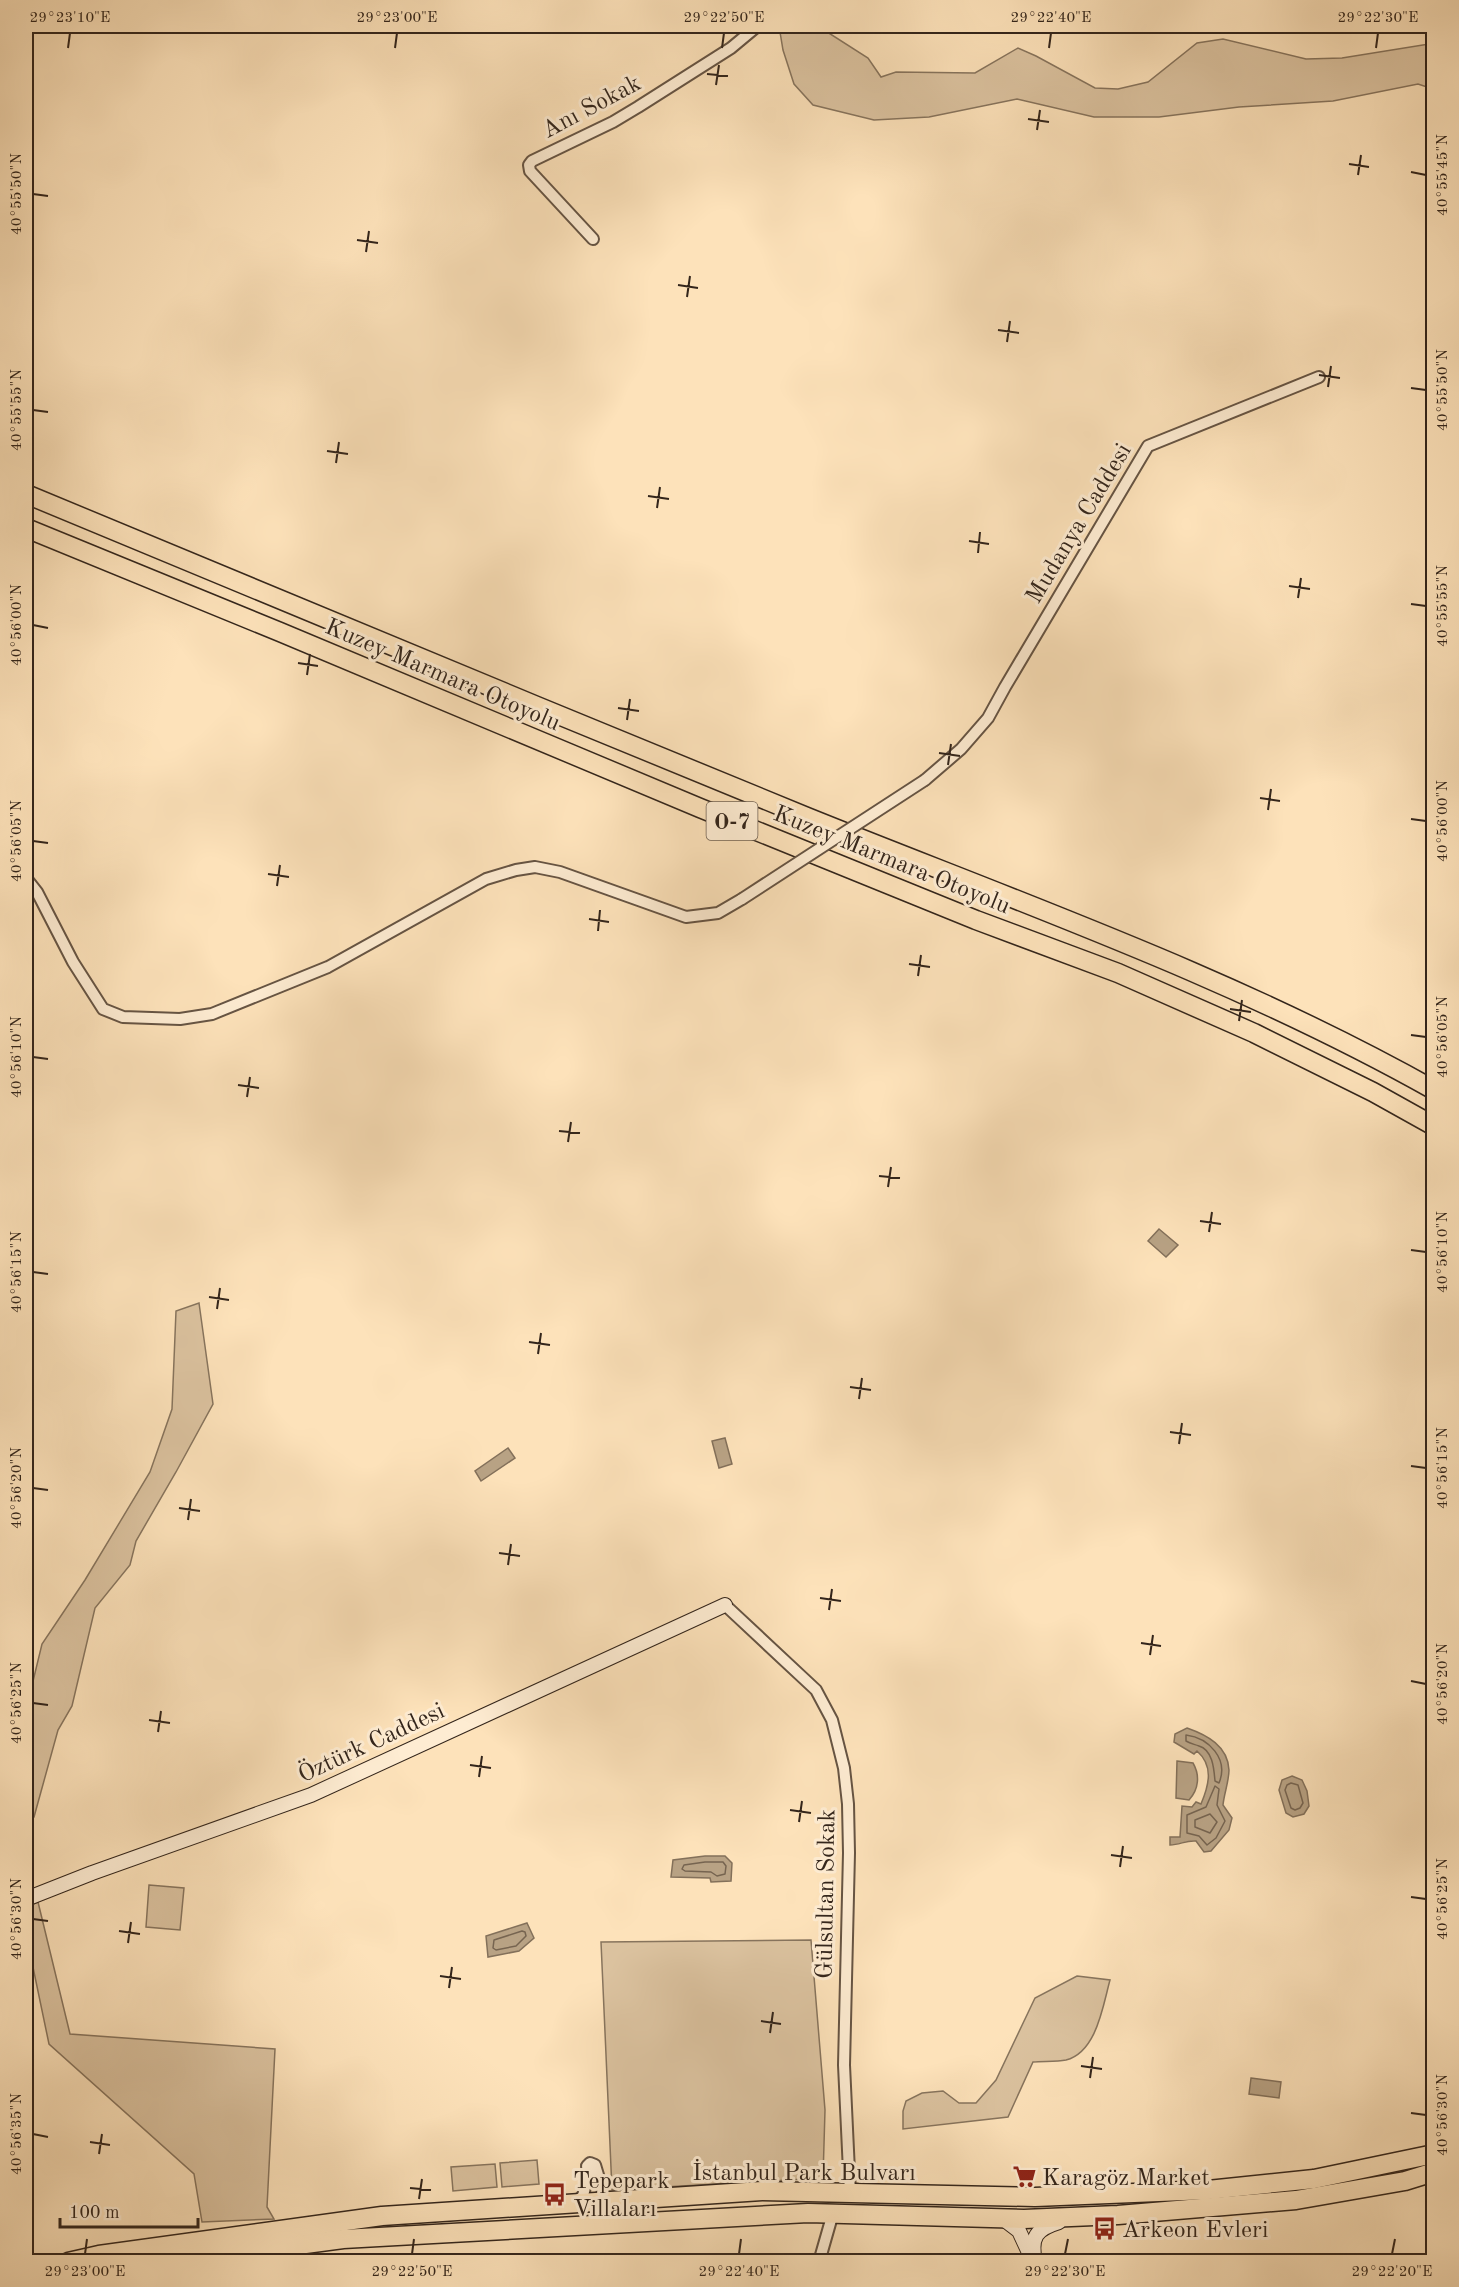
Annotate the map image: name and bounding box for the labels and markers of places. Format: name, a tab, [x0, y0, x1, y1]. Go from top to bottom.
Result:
supermarket icon: Karagöz Market	[1011, 2164, 1037, 2190]
place label: Karagöz Market	[1042, 2167, 1210, 2191]
place label: Tepepark Villaları	[573, 2170, 670, 2222]
bus stop icon: Tepepark Villaları	[542, 2181, 568, 2207]
bus stop icon: Arkeon Evleri	[1091, 2216, 1117, 2242]
place label: Arkeon Evleri	[1122, 2219, 1268, 2243]

